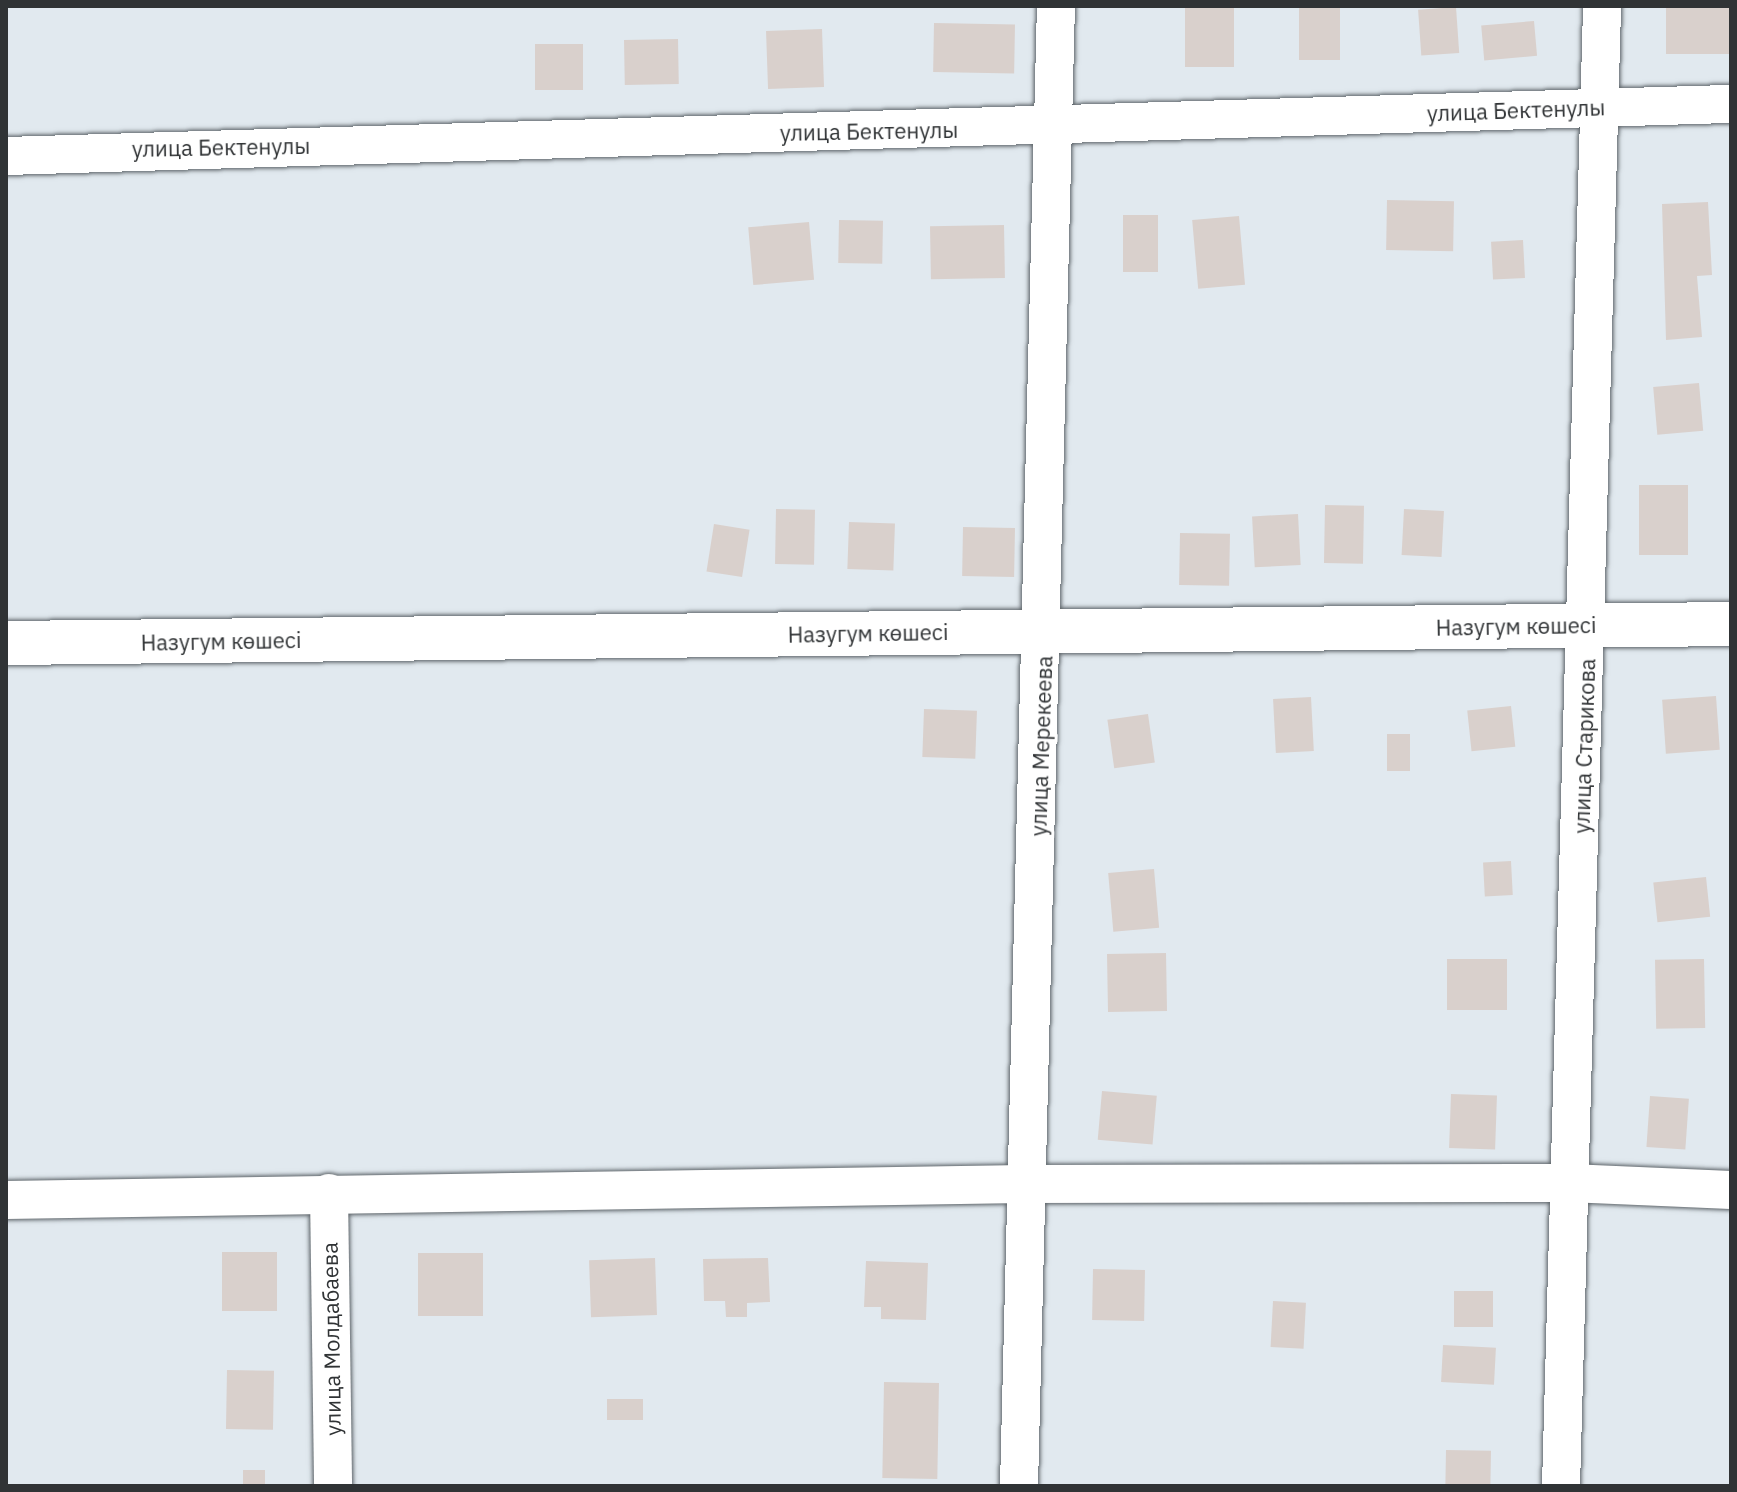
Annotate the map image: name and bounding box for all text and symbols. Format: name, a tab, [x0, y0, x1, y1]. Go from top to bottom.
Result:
street label: улица Бектенулы	[1426, 94, 1606, 126]
street label: улица Бектенулы	[780, 116, 958, 146]
street label: улица Бектенулы	[132, 132, 310, 162]
street label: Назугум көшесі	[1435, 611, 1597, 641]
street label: Назугум көшесі	[787, 618, 949, 648]
street label: Назугум көшесі	[140, 626, 302, 656]
street label: улица Мерекеева	[1025, 655, 1057, 837]
street label: улица Старикова	[1568, 658, 1600, 834]
street label: улица Молдабаева	[316, 1242, 346, 1436]

